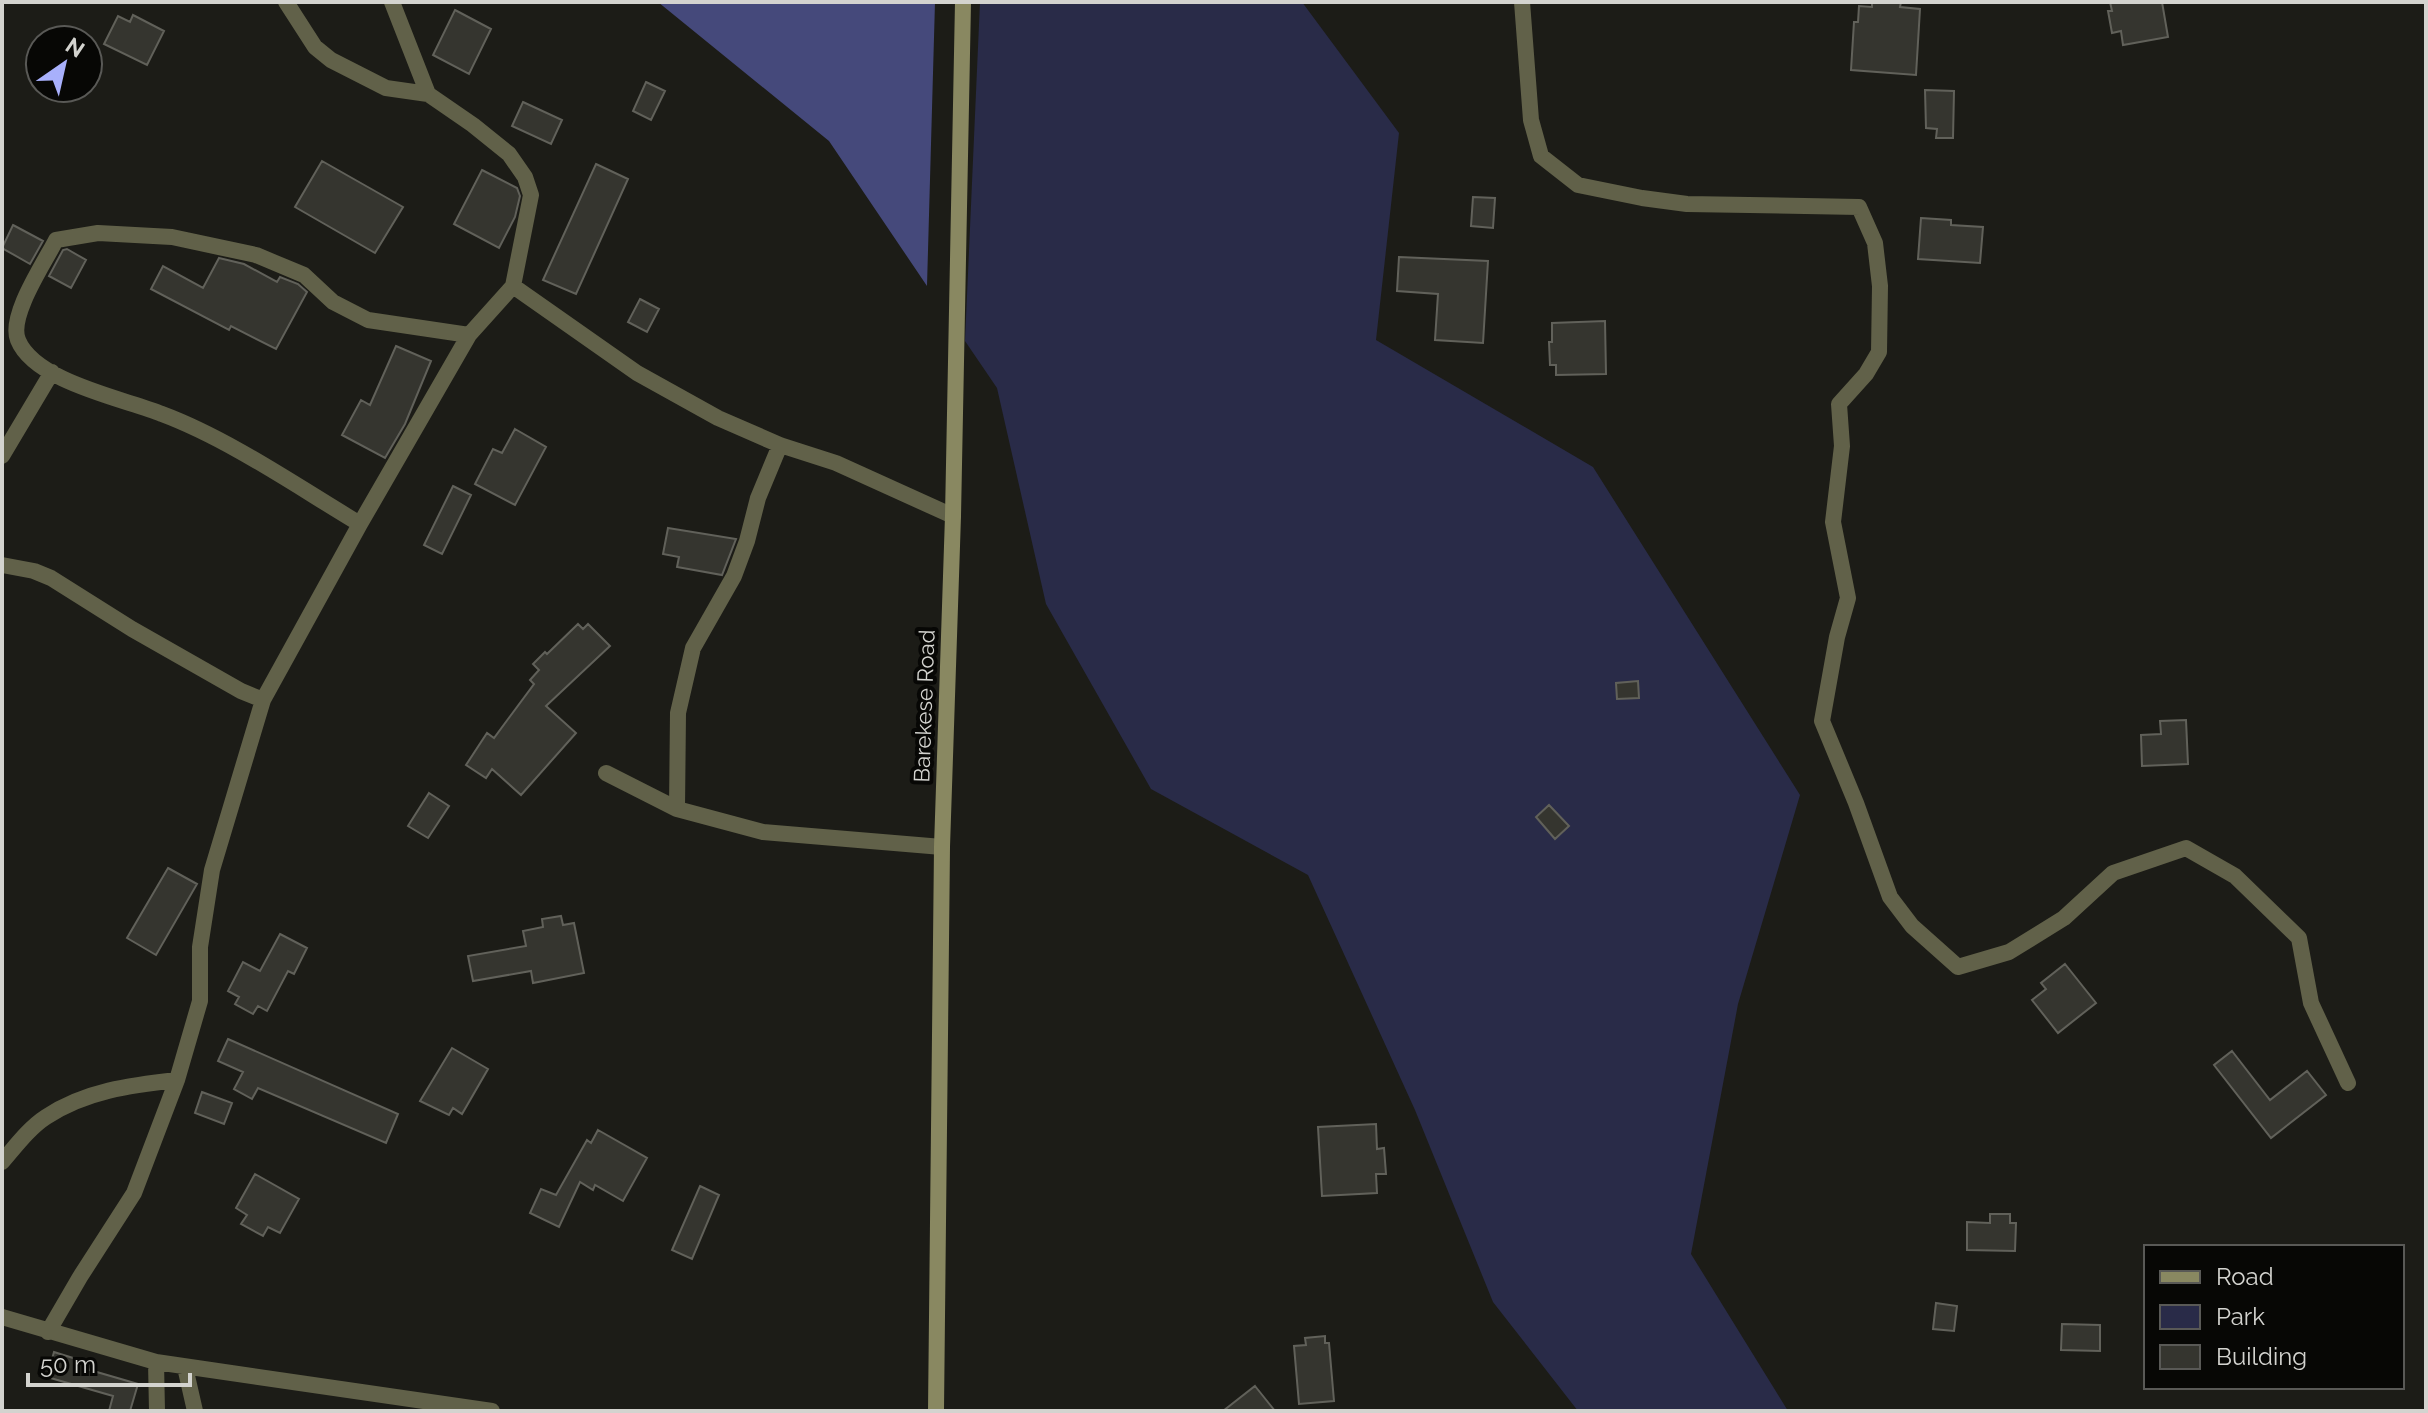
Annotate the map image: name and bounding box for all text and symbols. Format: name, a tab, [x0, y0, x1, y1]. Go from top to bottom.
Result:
north arrow	[24, 24, 104, 104]
text: N	[61, 32, 89, 63]
street label: Barekese Road	[908, 629, 940, 783]
legend	[2144, 1245, 2404, 1389]
text: Road	[2216, 1262, 2274, 1291]
text: Park	[2216, 1302, 2265, 1331]
scale bar	[28, 1337, 190, 1387]
text: Building	[2216, 1342, 2307, 1371]
text: 50 m	[40, 1350, 96, 1379]

